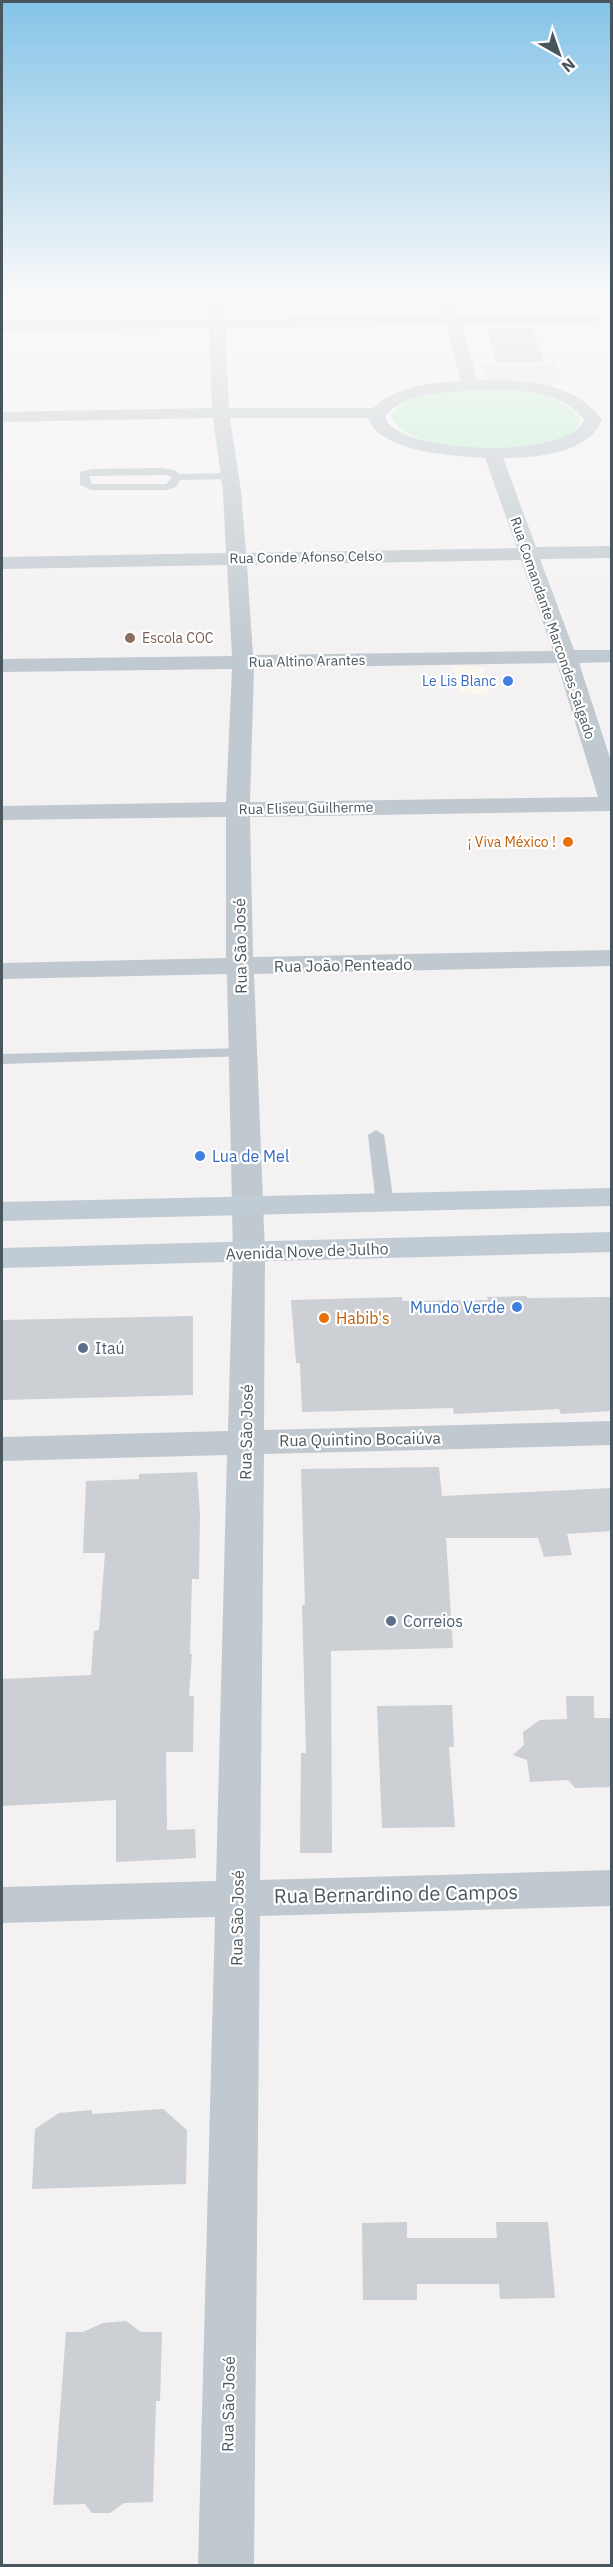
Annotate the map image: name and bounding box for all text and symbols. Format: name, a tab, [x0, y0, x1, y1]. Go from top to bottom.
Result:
north arrow	[529, 24, 589, 84]
text: N	[558, 54, 580, 77]
street label: Rua Comandante Marcondes Salgado	[506, 514, 600, 742]
street label: Rua Conde Afonso Celso	[229, 547, 383, 567]
place label: Escola COC	[142, 629, 214, 647]
marker: Escola COC	[123, 631, 137, 645]
street label: Rua Altino Arantes	[248, 651, 366, 671]
place label: Le Lis Blanc	[422, 672, 496, 690]
marker: Le Lis Blanc	[501, 674, 515, 688]
street label: Rua Eliseu Guilherme	[239, 798, 374, 818]
place label: ¡ Viva México !	[468, 833, 556, 851]
marker: ¡ Viva México !	[561, 835, 575, 849]
street label: Rua São José	[229, 898, 251, 994]
street label: Rua João Penteado	[274, 954, 412, 976]
place label: Lua de Mel	[212, 1146, 289, 1166]
marker: Lua de Mel	[193, 1149, 207, 1163]
street label: Avenida Nove de Julho	[225, 1238, 389, 1264]
place label: Mundo Verde	[410, 1297, 505, 1317]
marker: Mundo Verde	[510, 1300, 524, 1314]
place label: Habib's	[336, 1308, 390, 1328]
marker: Habib's	[317, 1311, 331, 1325]
place label: Itaú	[95, 1338, 125, 1358]
marker: Itaú	[76, 1341, 90, 1355]
street label: Rua São José	[235, 1384, 257, 1480]
street label: Rua Quintino Bocaiúva	[279, 1428, 442, 1450]
place label: Correios	[403, 1611, 463, 1631]
marker: Correios	[384, 1614, 398, 1628]
street label: Rua São José	[226, 1870, 248, 1966]
street label: Rua Bernardino de Campos	[274, 1878, 518, 1909]
street label: Rua São José	[217, 2356, 239, 2452]

